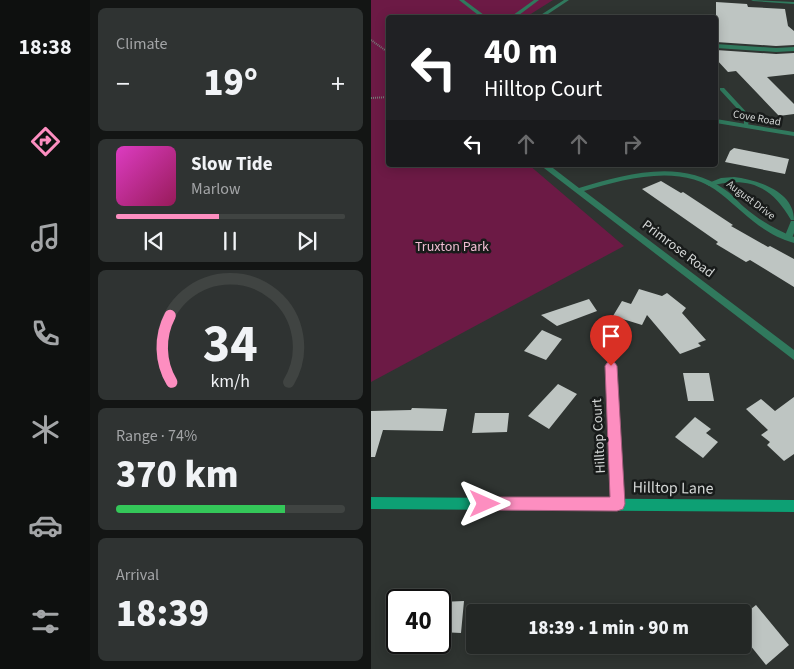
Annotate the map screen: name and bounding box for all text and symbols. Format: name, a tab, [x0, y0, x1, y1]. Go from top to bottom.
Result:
text: 40 m	[484, 27, 558, 77]
text: 18:38	[18, 31, 72, 63]
text: Climate	[116, 33, 167, 55]
icon: left	[401, 35, 466, 100]
text: 19°	[203, 56, 258, 110]
text: −	[116, 64, 130, 104]
text: +	[331, 64, 345, 104]
text: Hilltop Court	[484, 73, 602, 105]
street label: Cove Road	[732, 106, 782, 130]
icon: directions	[28, 124, 63, 159]
icon: left	[459, 130, 487, 158]
icon: ahead	[512, 130, 540, 158]
icon: ahead	[565, 130, 593, 158]
icon: right	[618, 130, 646, 158]
text: Slow Tide	[191, 151, 272, 178]
street label: August Drive	[723, 177, 779, 224]
text: Marlow	[191, 178, 240, 200]
street label: Primrose Road	[638, 215, 718, 283]
icon: music	[28, 220, 63, 255]
icon: previous	[140, 227, 168, 255]
icon: pause	[216, 227, 244, 255]
icon: next	[293, 227, 321, 255]
park label: Truxton Park	[415, 237, 489, 257]
text: 34	[203, 308, 258, 382]
pin	[590, 315, 632, 366]
icon: phone	[28, 316, 63, 351]
icon: arrive	[597, 322, 625, 350]
text: km/h	[211, 369, 250, 394]
street label: Hilltop Court	[587, 398, 611, 474]
icon: climate	[28, 412, 63, 447]
text: Range · 74%	[116, 425, 197, 447]
text: 370 km	[116, 448, 238, 502]
street label: Hilltop Lane	[632, 476, 714, 500]
position arrow	[458, 477, 510, 529]
icon: car	[28, 508, 63, 543]
text: Arrival	[116, 564, 159, 586]
text: 18:39	[116, 587, 209, 641]
speed limit sign: 40	[386, 589, 451, 654]
icon: filters	[28, 604, 63, 639]
text: 18:39 · 1 min · 90 m	[528, 615, 689, 642]

